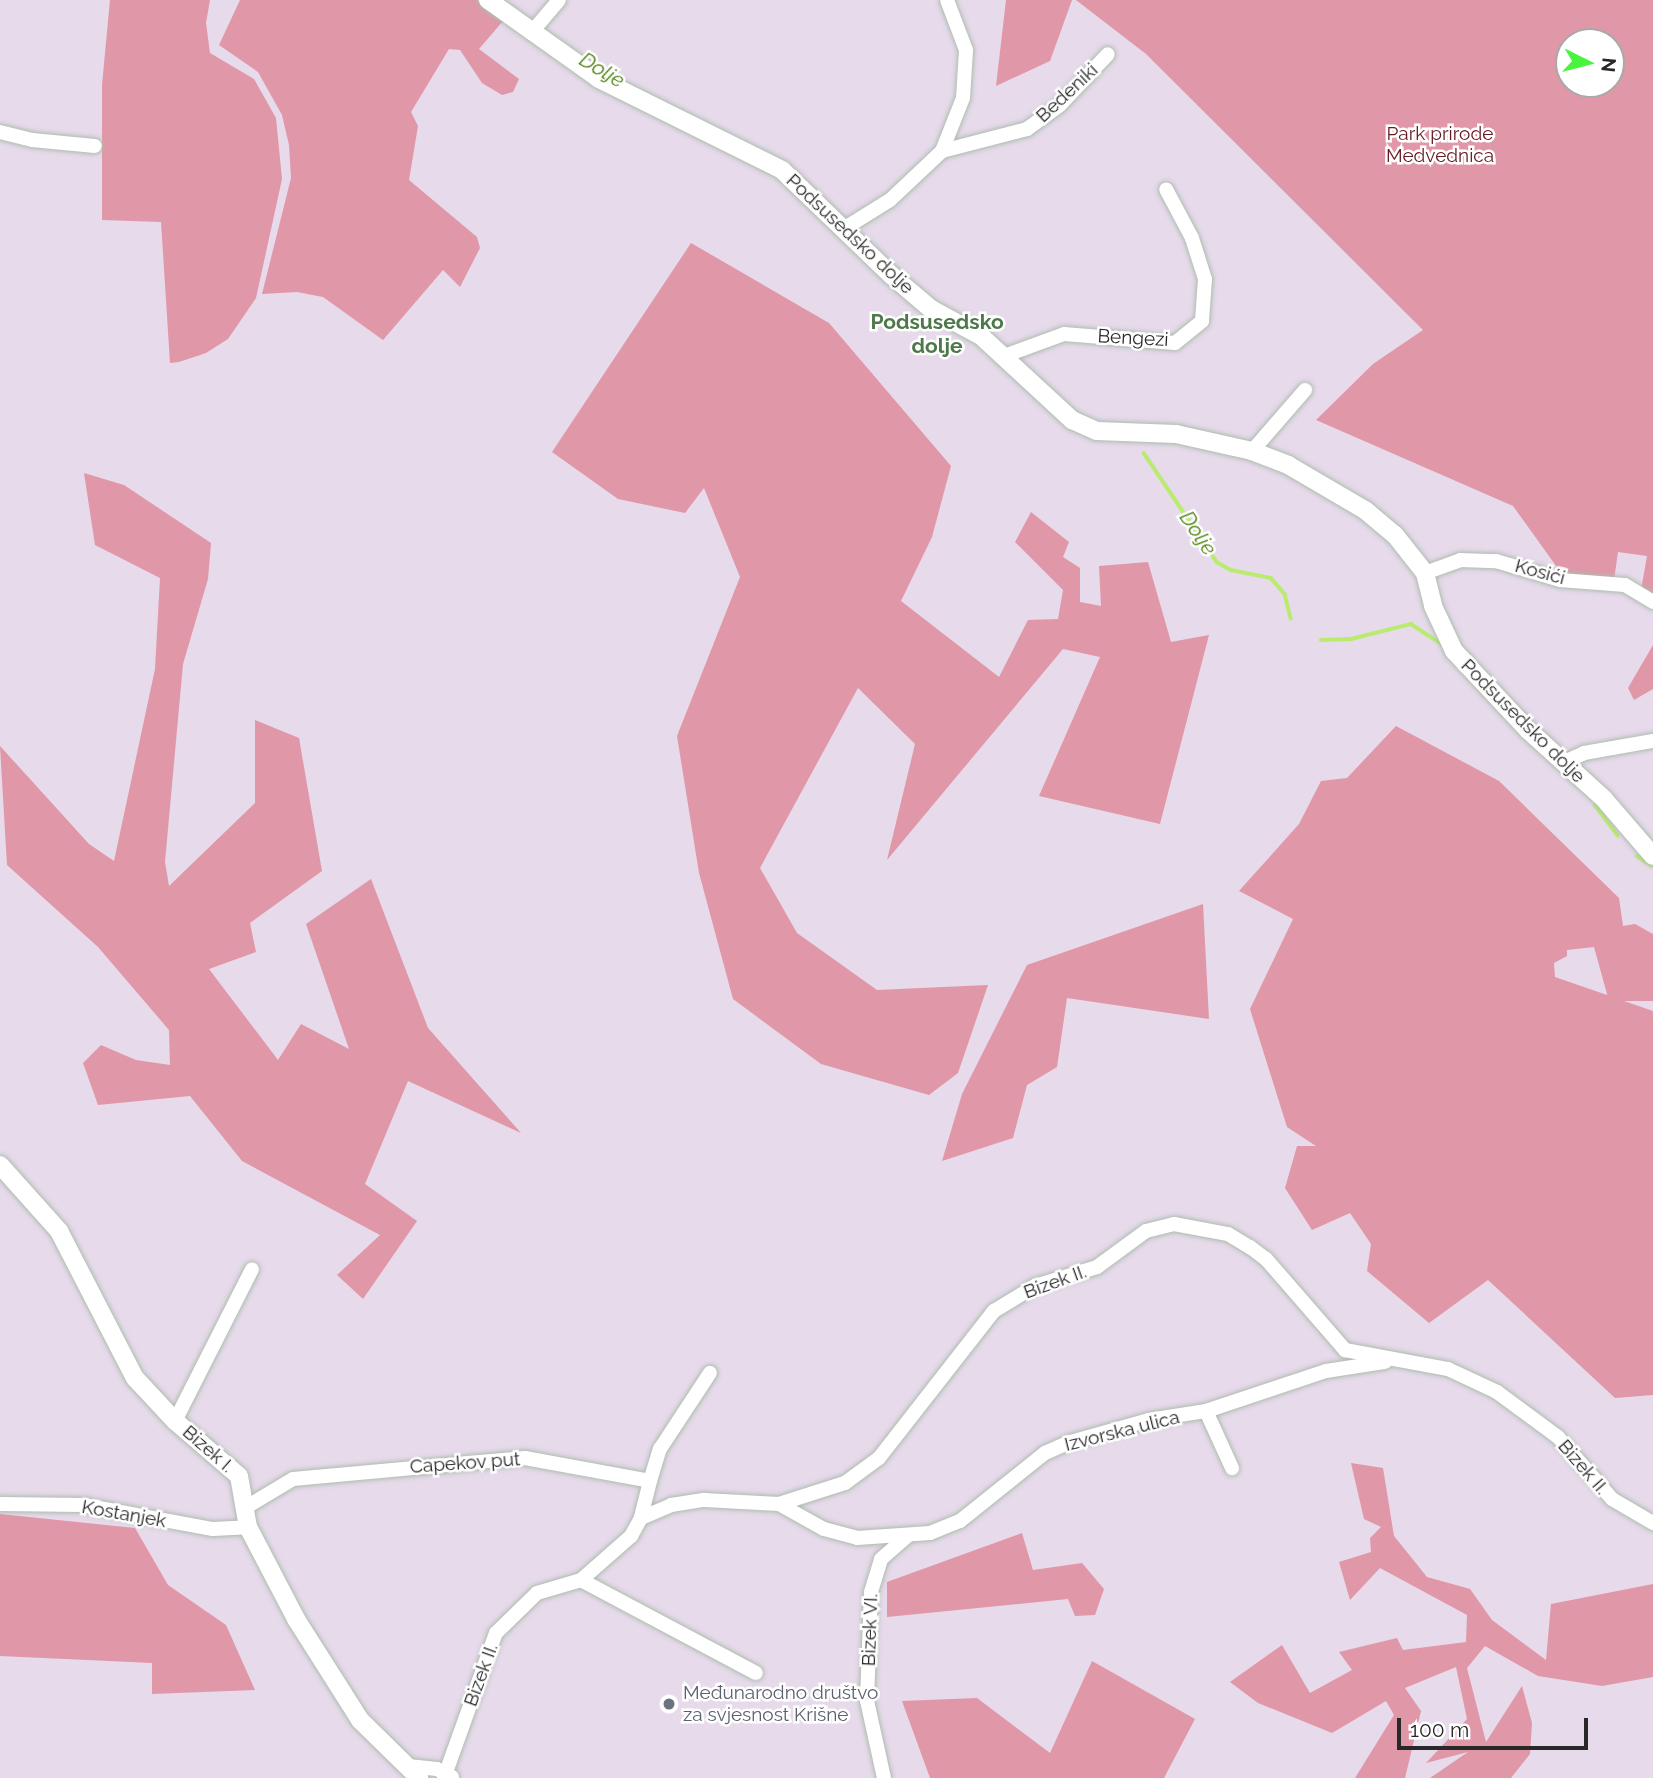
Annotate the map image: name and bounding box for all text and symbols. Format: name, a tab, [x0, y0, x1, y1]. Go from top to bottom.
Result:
north arrow	[1555, 28, 1625, 98]
water label: Dolje	[575, 47, 629, 93]
text: N	[1597, 57, 1621, 73]
street label: Bedeniki	[1031, 59, 1103, 127]
park label: Park prirode Medvednica	[1386, 123, 1494, 167]
street label: Podsusedsko dolje	[782, 169, 918, 299]
district label: Podsusedsko dolje	[870, 309, 1004, 359]
street label: Bengezi	[1097, 325, 1169, 351]
water label: Dolje	[1174, 506, 1222, 560]
street label: Kosići	[1513, 554, 1567, 590]
street label: Podsusedsko dolje	[1456, 654, 1590, 788]
street label: Bizek II.	[1021, 1260, 1089, 1304]
street label: Izvorska ulica	[1062, 1406, 1182, 1456]
street label: Bizek I.	[178, 1421, 238, 1477]
street label: Bizek II.	[1553, 1435, 1613, 1499]
street label: Capekov put	[409, 1448, 521, 1478]
street label: Kostanjek	[80, 1495, 168, 1533]
street label: Bizek VI.	[857, 1593, 883, 1667]
street label: Bizek II.	[459, 1641, 503, 1709]
place label: Međunarodno društvo za svjesnost Krišne	[683, 1682, 878, 1726]
marker: Međunarodno društvo za svjesnost Krišne	[661, 1696, 677, 1712]
scale bar	[1401, 1704, 1592, 1748]
text: 100 m	[1410, 1717, 1469, 1742]

